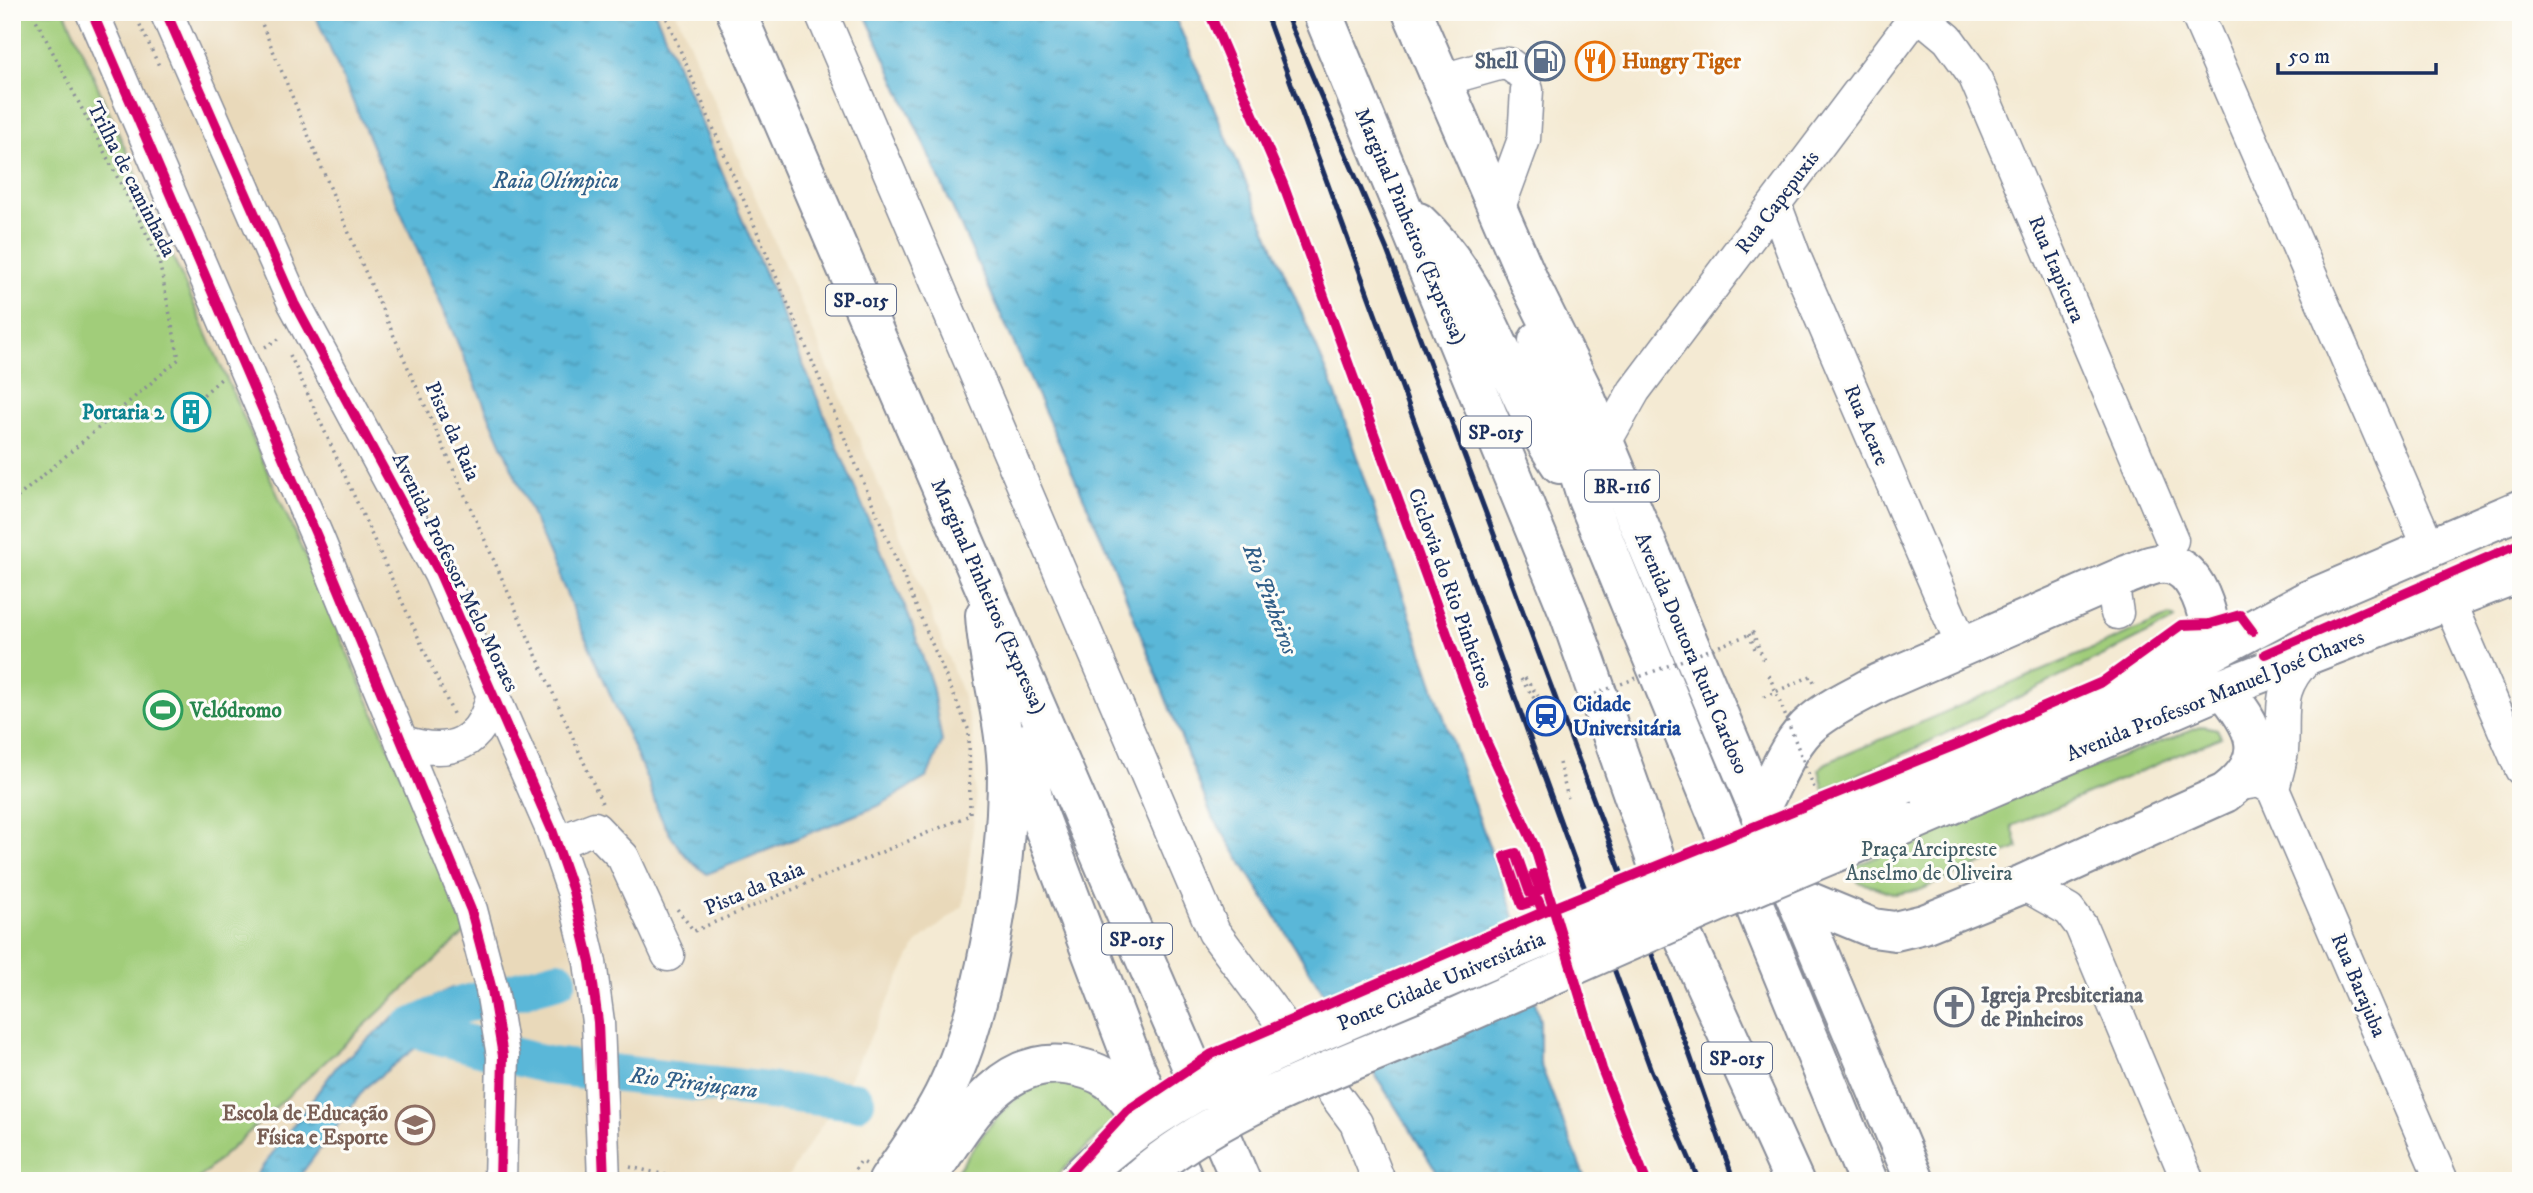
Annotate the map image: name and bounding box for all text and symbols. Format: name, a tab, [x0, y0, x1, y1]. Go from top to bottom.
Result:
scale bar	[2278, 32, 2435, 76]
fuel station icon: Shell	[1524, 40, 1566, 82]
restaurant icon: Hungry Tiger	[1574, 40, 1616, 82]
text: 50 m	[2288, 44, 2330, 70]
place label: Shell	[1475, 49, 1519, 75]
place label: Hungry Tiger	[1622, 49, 1742, 75]
street label: Trilha de caminhada	[81, 97, 182, 262]
street label: Marginal Pinheiros (Expressa)	[1348, 104, 1472, 349]
street label: Rua Capepuxis	[1730, 146, 1825, 260]
water label: Raia Olímpica	[492, 167, 619, 196]
street label: Rua Itapicura	[2022, 212, 2090, 327]
road number: SP-015	[826, 284, 896, 316]
street label: Pista da Raia	[419, 378, 486, 485]
street label: Rua Acare	[1837, 381, 1895, 470]
building icon: Portaria 2	[170, 391, 212, 433]
place label: Portaria 2	[82, 400, 165, 426]
road number: SP-015	[1461, 416, 1531, 448]
street label: Avenida Professor Melo Moraes	[386, 448, 524, 696]
road number: BR-116	[1585, 471, 1659, 502]
street label: Marginal Pinheiros (Expressa)	[924, 475, 1052, 718]
street label: Ciclovia do Rio Pinheiros	[1402, 485, 1498, 692]
street label: Avenida Doutora Ruth Cardoso	[1628, 529, 1754, 778]
water label: Rio Pinheiros	[1235, 539, 1304, 660]
street label: Avenida Professor Manuel José Chaves	[2063, 624, 2368, 768]
sports icon: Velódromo	[142, 689, 184, 731]
place label: Cidade Universitária	[1573, 692, 1682, 742]
station icon: Cidade Universitária	[1525, 695, 1567, 737]
place label: Velódromo	[189, 698, 282, 724]
park label: Praça Arcipreste Anselmo de Oliveira	[1846, 837, 2013, 887]
street label: Pista da Raia	[701, 856, 808, 922]
road number: SP-015	[1102, 923, 1172, 954]
street label: Ponte Cidade Universitária	[1334, 926, 1549, 1037]
street label: Rua Barajuba	[2325, 929, 2392, 1041]
place label: Igreja Presbiteriana de Pinheiros	[1981, 983, 2144, 1033]
church icon: Igreja Presbiteriana de Pinheiros	[1933, 986, 1975, 1028]
road number: SP-015	[1702, 1042, 1772, 1074]
water label: Rio Pirajuçara	[627, 1061, 759, 1106]
place label: Escola de Educação Física e Esporte	[222, 1101, 388, 1151]
school or university icon: Escola de Educação Física e Esporte	[394, 1104, 436, 1146]

